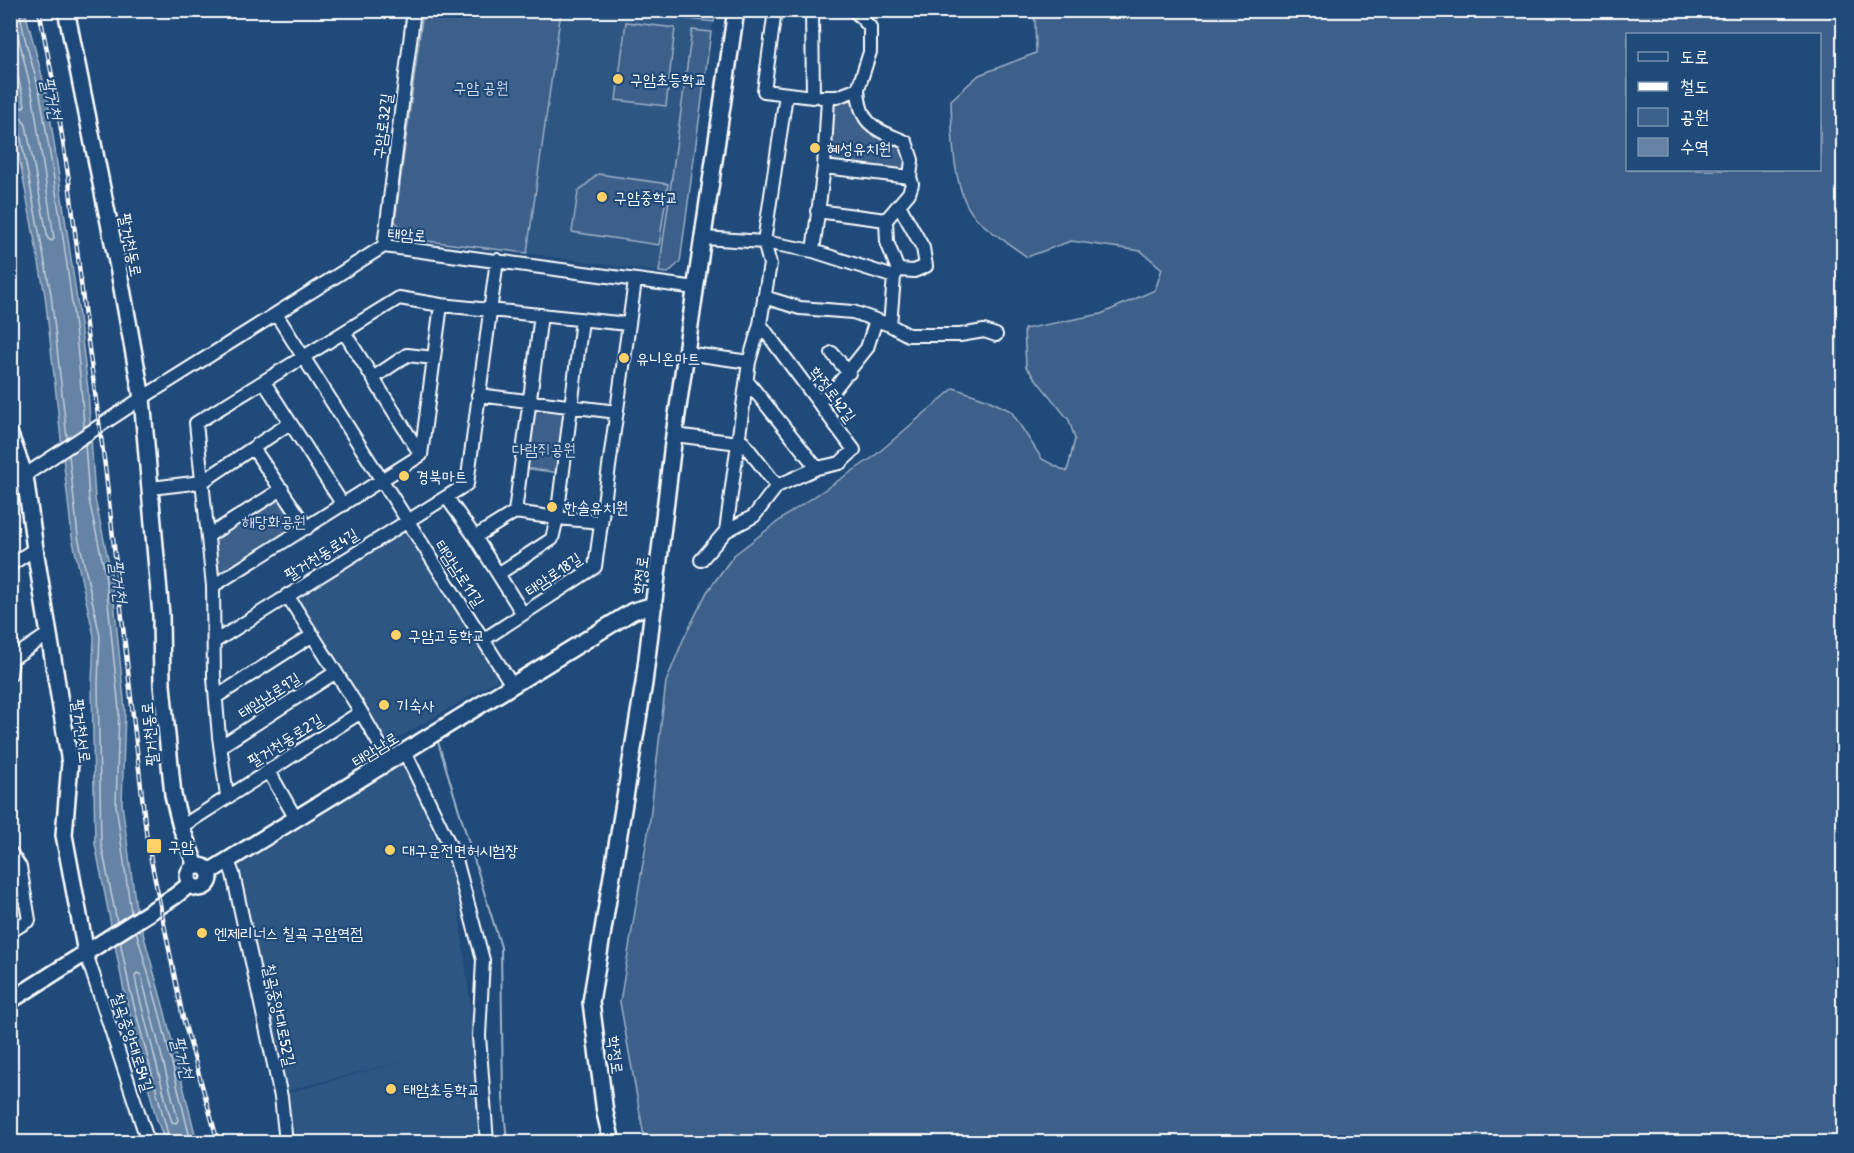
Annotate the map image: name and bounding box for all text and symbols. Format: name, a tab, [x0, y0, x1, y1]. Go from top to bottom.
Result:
legend	[1626, 33, 1821, 171]
text: 도로	[1680, 44, 1709, 69]
place label: 구암초등학교	[630, 68, 707, 90]
marker: 구암초등학교	[611, 72, 625, 86]
water label: 팔거천	[35, 74, 69, 123]
text: 철도	[1680, 74, 1709, 99]
park label: 구암 공원	[453, 76, 509, 98]
street label: 구암로32길	[367, 92, 397, 160]
text: 공원	[1680, 104, 1709, 129]
text: 수역	[1680, 134, 1709, 159]
place label: 혜성유치원	[827, 137, 891, 159]
marker: 혜성유치원	[808, 141, 822, 155]
place label: 구암중학교	[614, 186, 678, 208]
marker: 구암중학교	[595, 190, 609, 204]
street label: 팔거천동로	[114, 211, 148, 279]
street label: 태암로	[387, 222, 427, 246]
place label: 유니온마트	[636, 347, 700, 369]
marker: 유니온마트	[617, 351, 631, 365]
street label: 학정로42길	[805, 361, 861, 427]
park label: 다람쥐공원	[512, 438, 576, 460]
place label: 경북마트	[416, 465, 468, 487]
marker: 경북마트	[397, 469, 411, 483]
place label: 한솔유치원	[564, 496, 628, 518]
marker: 한솔유치원	[545, 500, 559, 514]
park label: 해당화공원	[242, 510, 306, 532]
street label: 팔거천동로4길	[280, 523, 362, 585]
street label: 태암남로11길	[430, 535, 490, 611]
street label: 태암로18길	[520, 547, 586, 601]
street label: 학정로	[627, 554, 653, 596]
water label: 팔거천	[104, 558, 134, 606]
place label: 구암고등학교	[408, 624, 485, 646]
marker: 구암고등학교	[389, 628, 403, 642]
street label: 태암남로9길	[234, 667, 305, 723]
place label: 기숙사	[396, 694, 435, 716]
street label: 팔거천서로	[67, 698, 97, 764]
marker: 기숙사	[377, 698, 391, 712]
street label: 팔거천동로	[135, 701, 163, 767]
street label: 팔거천동로2길	[243, 708, 327, 772]
street label: 태암남로	[347, 726, 403, 772]
place label: 구암	[168, 835, 194, 857]
marker: 구암	[145, 837, 163, 855]
place label: 대구운전면허시험장	[402, 839, 518, 861]
marker: 대구운전면허시험장	[383, 843, 397, 857]
place label: 엔제리너스 칠곡 구암역점	[214, 922, 363, 944]
marker: 엔제리너스 칠곡 구암역점	[195, 926, 209, 940]
street label: 칠곡중앙대로52길	[258, 962, 302, 1068]
street label: 칠곡중앙대로54길	[107, 990, 159, 1094]
water label: 팔거천	[165, 1033, 201, 1083]
street label: 학정로	[603, 1034, 629, 1076]
place label: 태암초등학교	[403, 1078, 480, 1100]
marker: 태암초등학교	[384, 1082, 398, 1096]

